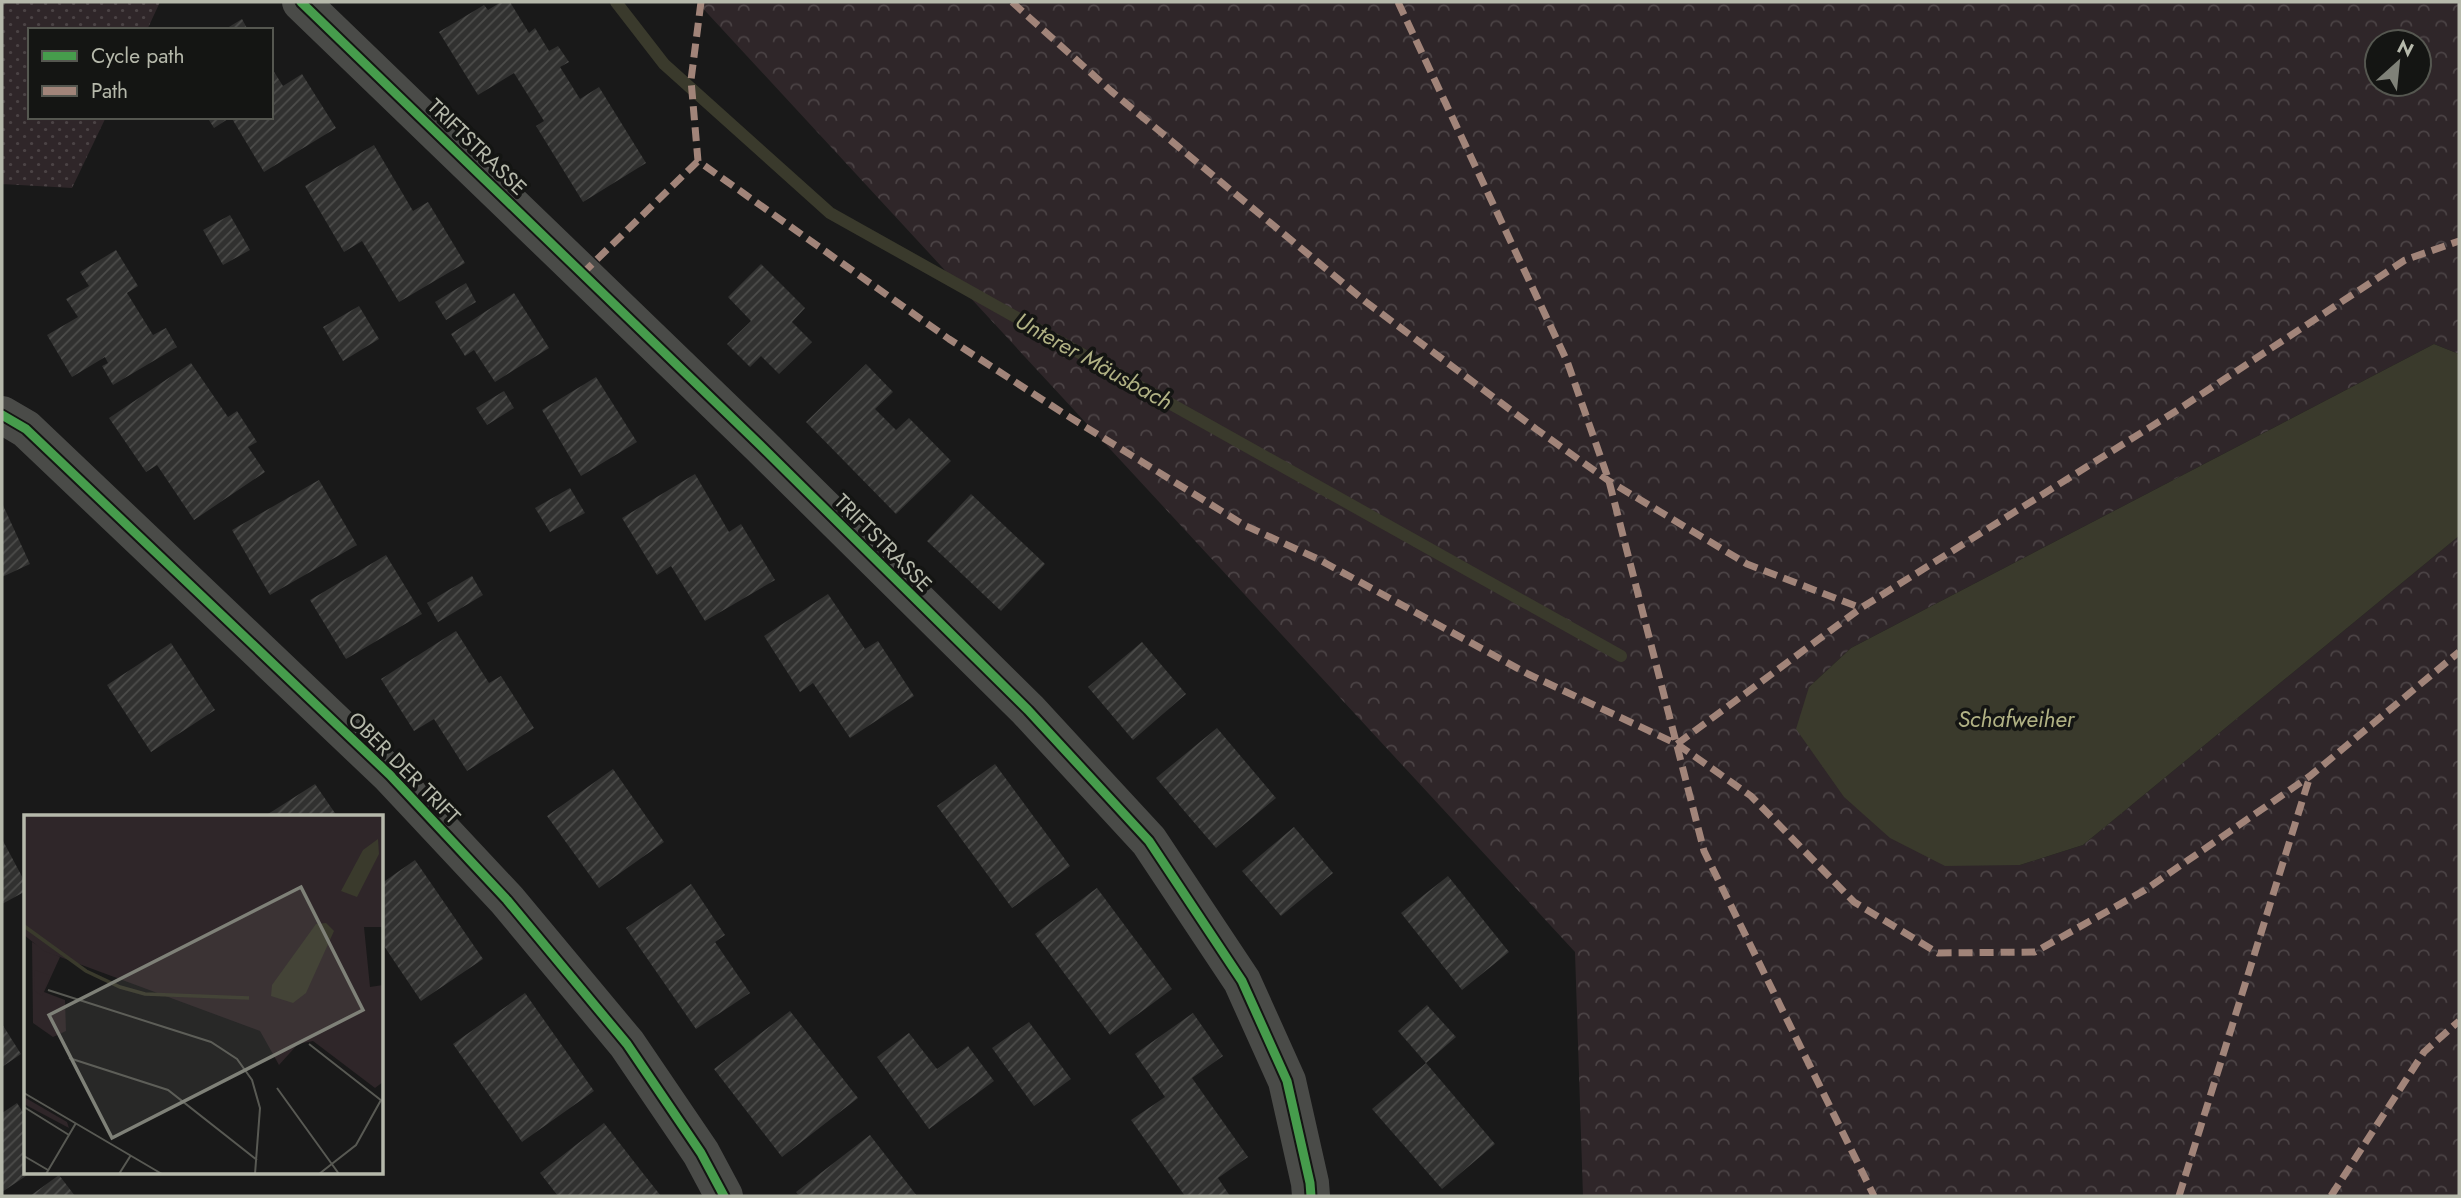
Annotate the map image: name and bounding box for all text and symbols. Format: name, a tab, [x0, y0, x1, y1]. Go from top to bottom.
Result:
legend	[28, 28, 273, 119]
north arrow	[2363, 28, 2433, 98]
text: N	[2393, 33, 2418, 64]
text: Cycle path	[91, 41, 184, 71]
text: Path	[91, 76, 128, 106]
street label: TRIFTSTRASSE	[421, 92, 533, 202]
water label: Unterer Mäusbach	[1009, 304, 1179, 418]
street label: TRIFTSTRASSE	[827, 487, 939, 599]
water label: Schafweiher	[1958, 702, 2076, 736]
street label: OBER DER TRIFT	[341, 705, 467, 831]
inset map	[24, 815, 383, 1174]

